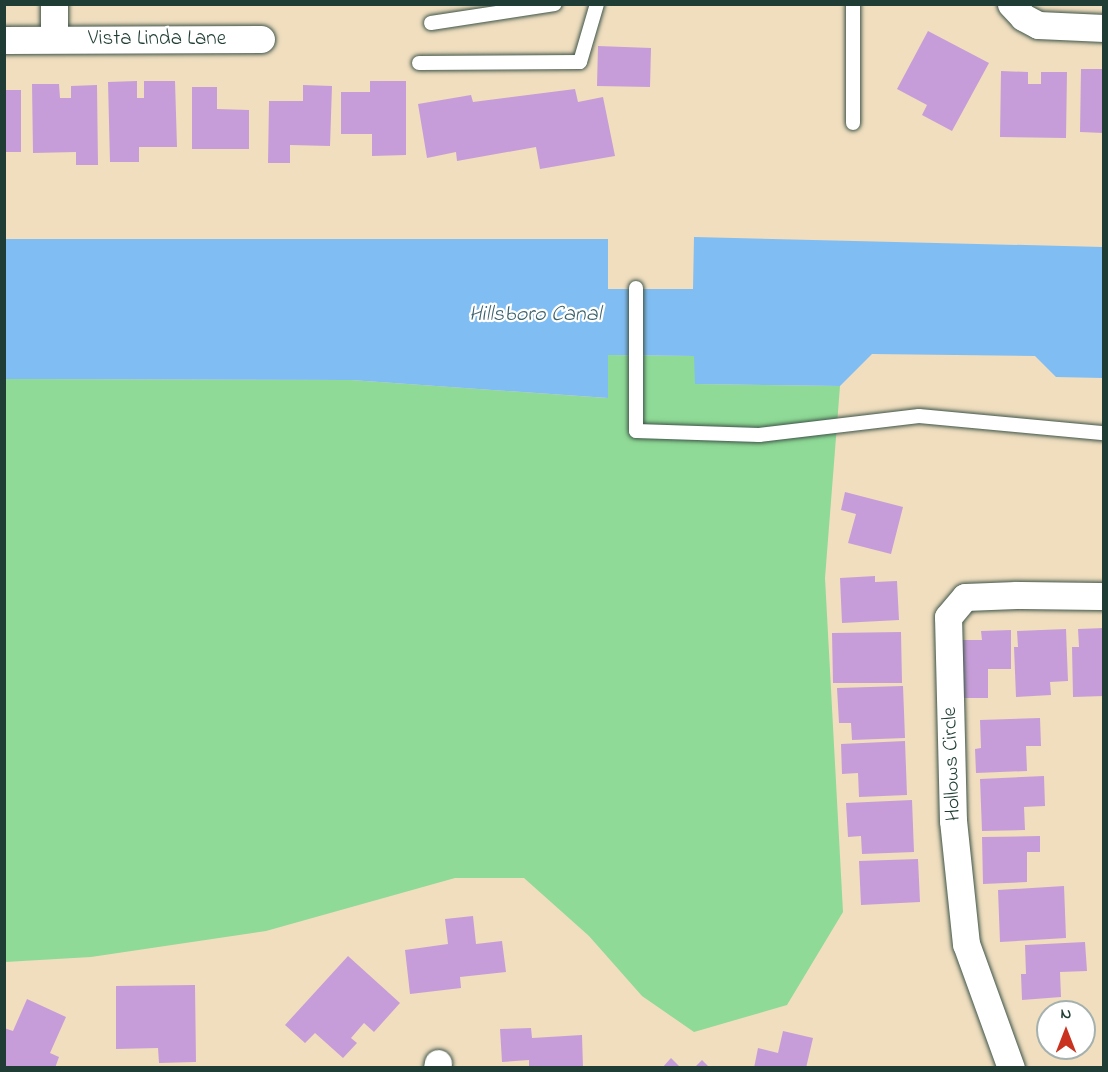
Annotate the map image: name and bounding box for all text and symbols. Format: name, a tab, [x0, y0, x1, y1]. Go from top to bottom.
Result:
street label: Vista Linda Lane	[88, 26, 226, 52]
water label: Hillsboro Canal	[469, 303, 601, 329]
street label: Hollows Circle	[937, 706, 967, 822]
north arrow	[1036, 1000, 1096, 1060]
text: N	[1061, 1002, 1071, 1026]

